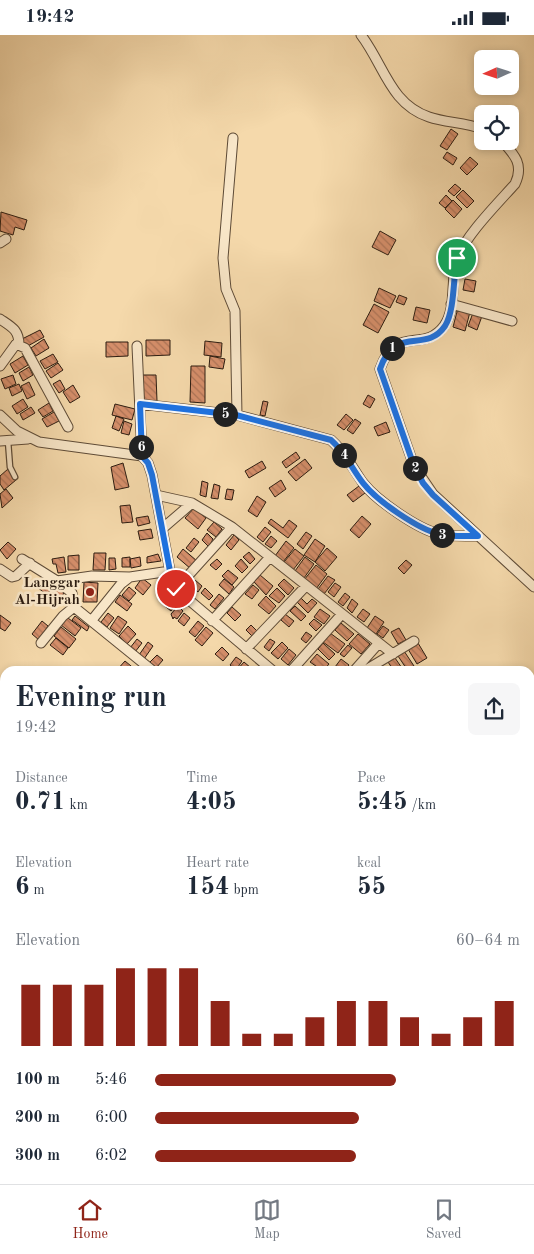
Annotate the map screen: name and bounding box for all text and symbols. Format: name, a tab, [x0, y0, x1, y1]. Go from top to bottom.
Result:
text: 19:42	[25, 8, 74, 27]
north arrow	[474, 50, 519, 95]
map controls	[474, 50, 519, 150]
button: locate	[474, 105, 519, 150]
pin	[436, 237, 478, 279]
icon: arrive	[443, 244, 471, 272]
pin: 1	[380, 335, 404, 361]
text: 1	[388, 341, 397, 355]
pin: 5	[212, 401, 238, 427]
text: 5	[221, 407, 230, 421]
pin: 6	[128, 435, 154, 459]
text: 6	[137, 440, 146, 454]
pin: 4	[332, 443, 356, 467]
text: 4	[340, 448, 349, 462]
pin: 2	[402, 455, 428, 481]
text: 2	[411, 461, 420, 475]
pin: 3	[430, 523, 454, 547]
text: 3	[438, 528, 447, 542]
pin	[155, 568, 197, 610]
icon: check	[162, 575, 190, 603]
place label: Langgar Al-Hijrah	[14, 576, 80, 608]
marker: Langgar Al-Hijrah	[84, 586, 96, 598]
button: share	[468, 683, 520, 735]
text: Evening run	[15, 685, 167, 713]
text: 19:42	[15, 720, 57, 736]
text: Distance	[15, 771, 68, 785]
text: Time	[186, 771, 217, 785]
text: Pace	[357, 771, 385, 785]
text: 0.71	[15, 790, 66, 815]
text: 4:05	[186, 790, 237, 815]
text: 5:45	[357, 790, 408, 815]
text: km	[66, 798, 88, 812]
text: /km	[408, 798, 436, 812]
text: Elevation	[15, 856, 72, 870]
text: Heart rate	[186, 856, 249, 870]
text: kcal	[357, 856, 381, 870]
text: 6	[15, 875, 30, 900]
text: 154	[186, 875, 230, 900]
text: 55	[357, 875, 386, 900]
text: m	[30, 883, 45, 897]
text: bpm	[230, 883, 259, 897]
text: Elevation	[15, 933, 80, 949]
text: 60–64 m	[456, 933, 520, 949]
text: 100 m	[15, 1072, 60, 1088]
text: 5:46	[95, 1072, 127, 1088]
text: 200 m	[15, 1110, 60, 1126]
text: 6:00	[95, 1110, 127, 1126]
text: 300 m	[15, 1148, 60, 1164]
text: 6:02	[95, 1148, 127, 1164]
tab: Home	[72, 1196, 108, 1243]
tab: Map	[253, 1196, 281, 1243]
tab: Saved	[426, 1196, 462, 1243]

